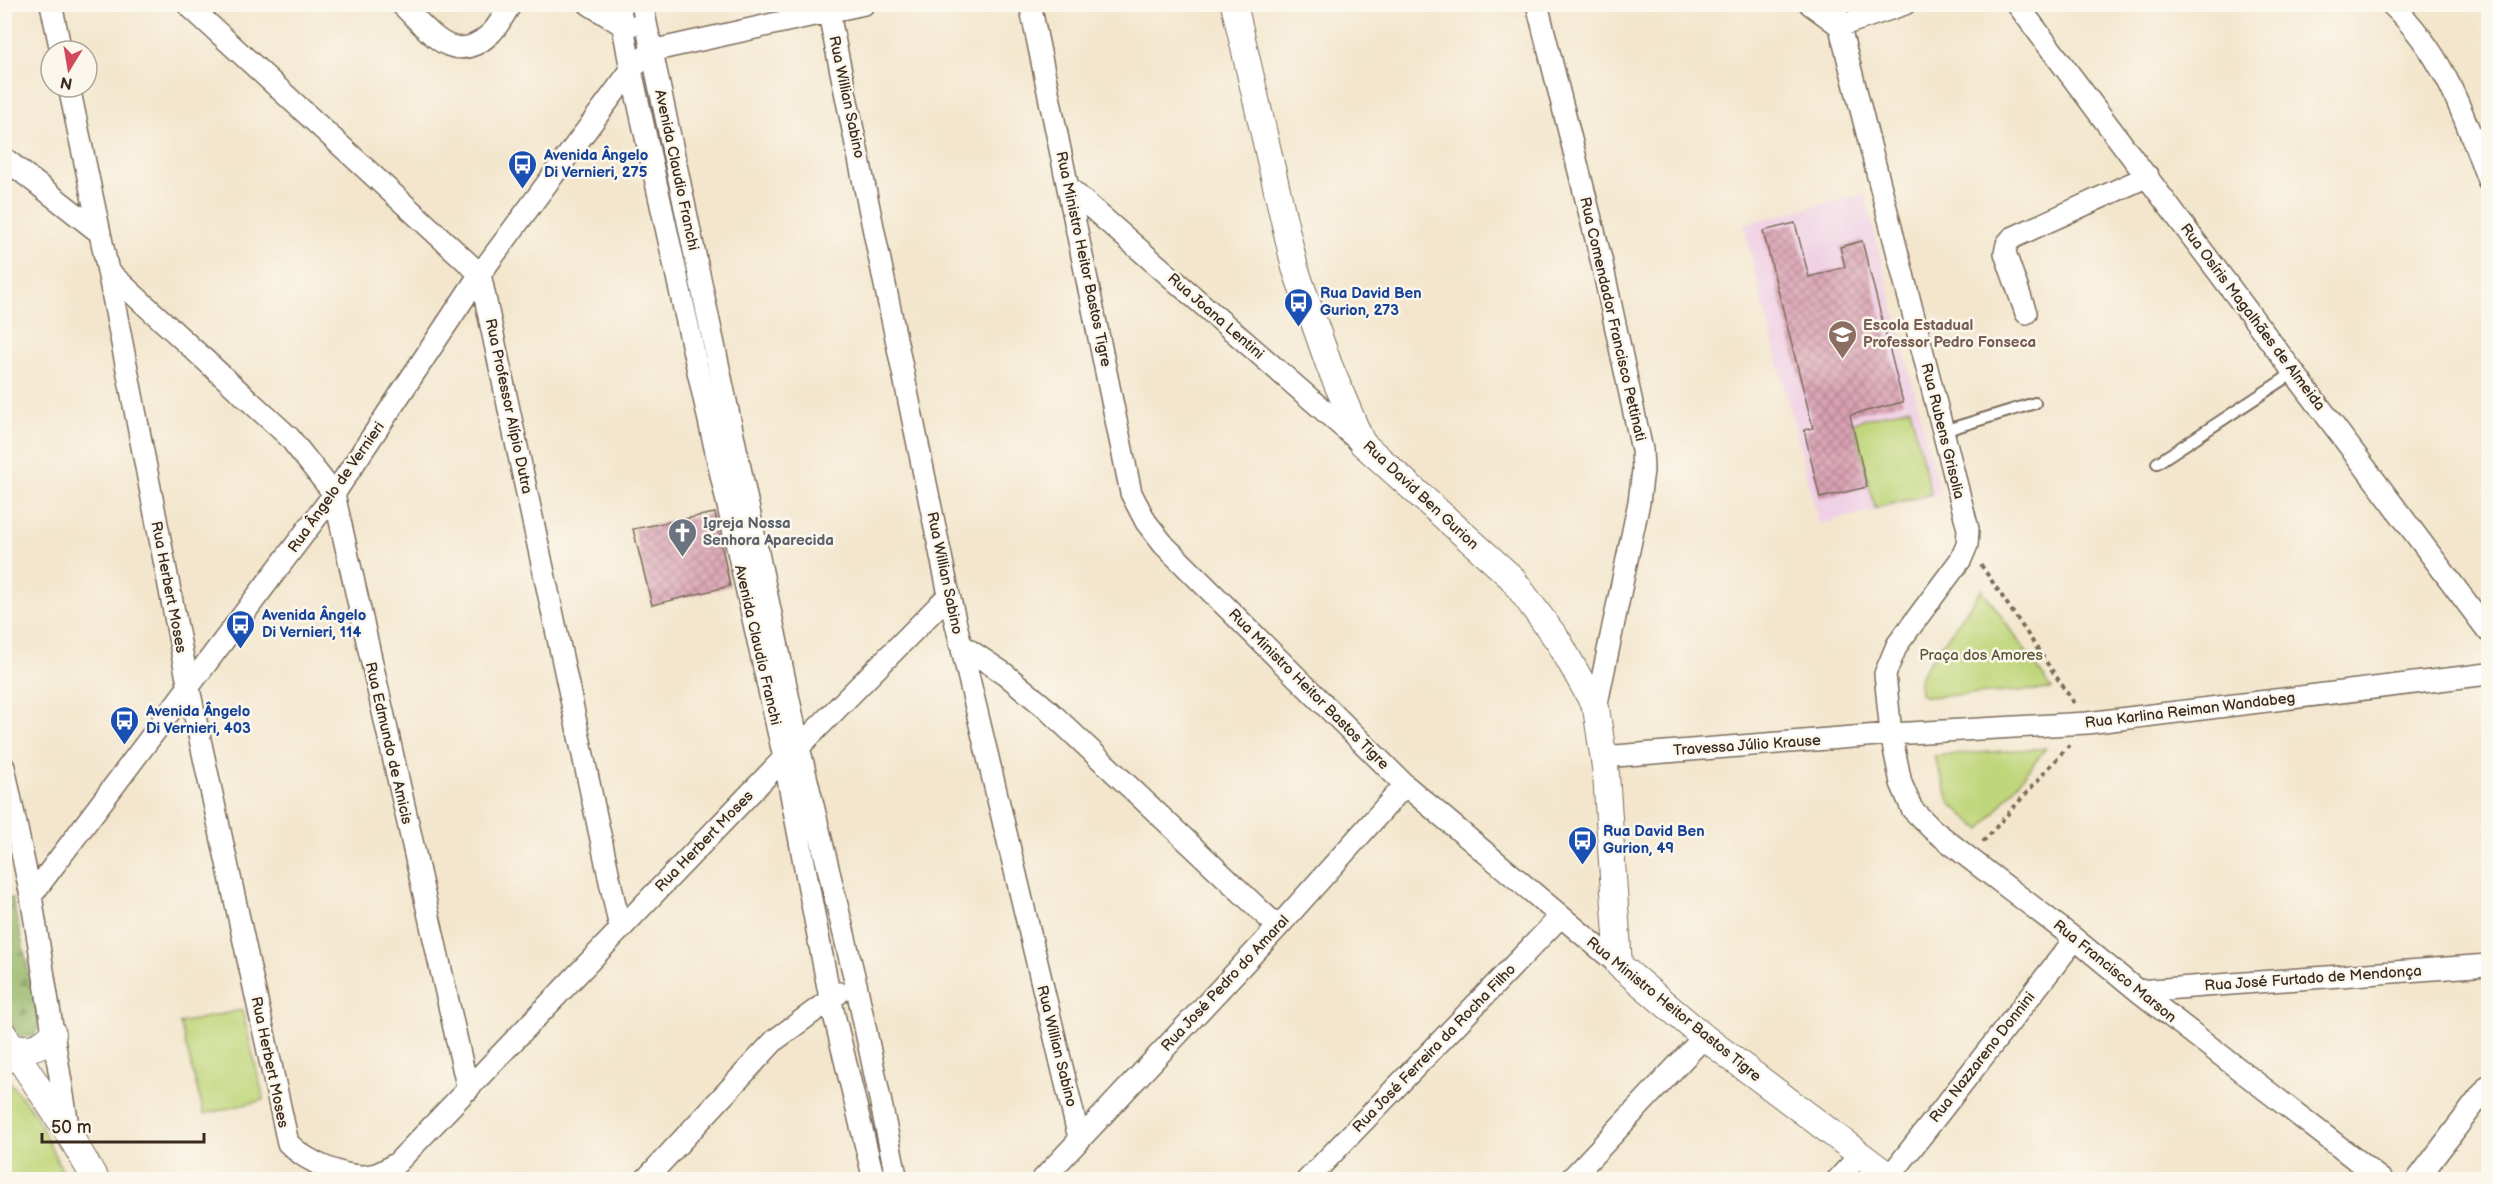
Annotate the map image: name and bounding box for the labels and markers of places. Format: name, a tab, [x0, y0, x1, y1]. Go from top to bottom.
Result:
place label: Avenida Ângelo Di Vernieri, 275	[543, 145, 649, 182]
bus stop icon: Avenida Ângelo Di Vernieri, 275	[507, 148, 539, 190]
place label: Rua David Ben Gurion, 273	[1320, 284, 1422, 320]
bus stop icon: Rua David Ben Gurion, 273	[1283, 286, 1315, 328]
place label: Escola Estadual Professor Pedro Fonseca	[1863, 316, 2036, 352]
school or university icon: Escola Estadual Professor Pedro Fonseca	[1826, 318, 1858, 360]
place label: Igreja Nossa Senhora Aparecida	[703, 514, 834, 550]
church icon: Igreja Nossa Senhora Aparecida	[666, 516, 698, 558]
place label: Avenida Ângelo Di Vernieri, 114	[261, 605, 367, 642]
bus stop icon: Avenida Ângelo Di Vernieri, 114	[225, 608, 257, 650]
place label: Avenida Ângelo Di Vernieri, 403	[145, 701, 251, 738]
bus stop icon: Avenida Ângelo Di Vernieri, 403	[109, 704, 141, 746]
place label: Rua David Ben Gurion, 49	[1603, 822, 1705, 858]
bus stop icon: Rua David Ben Gurion, 49	[1566, 824, 1598, 866]

